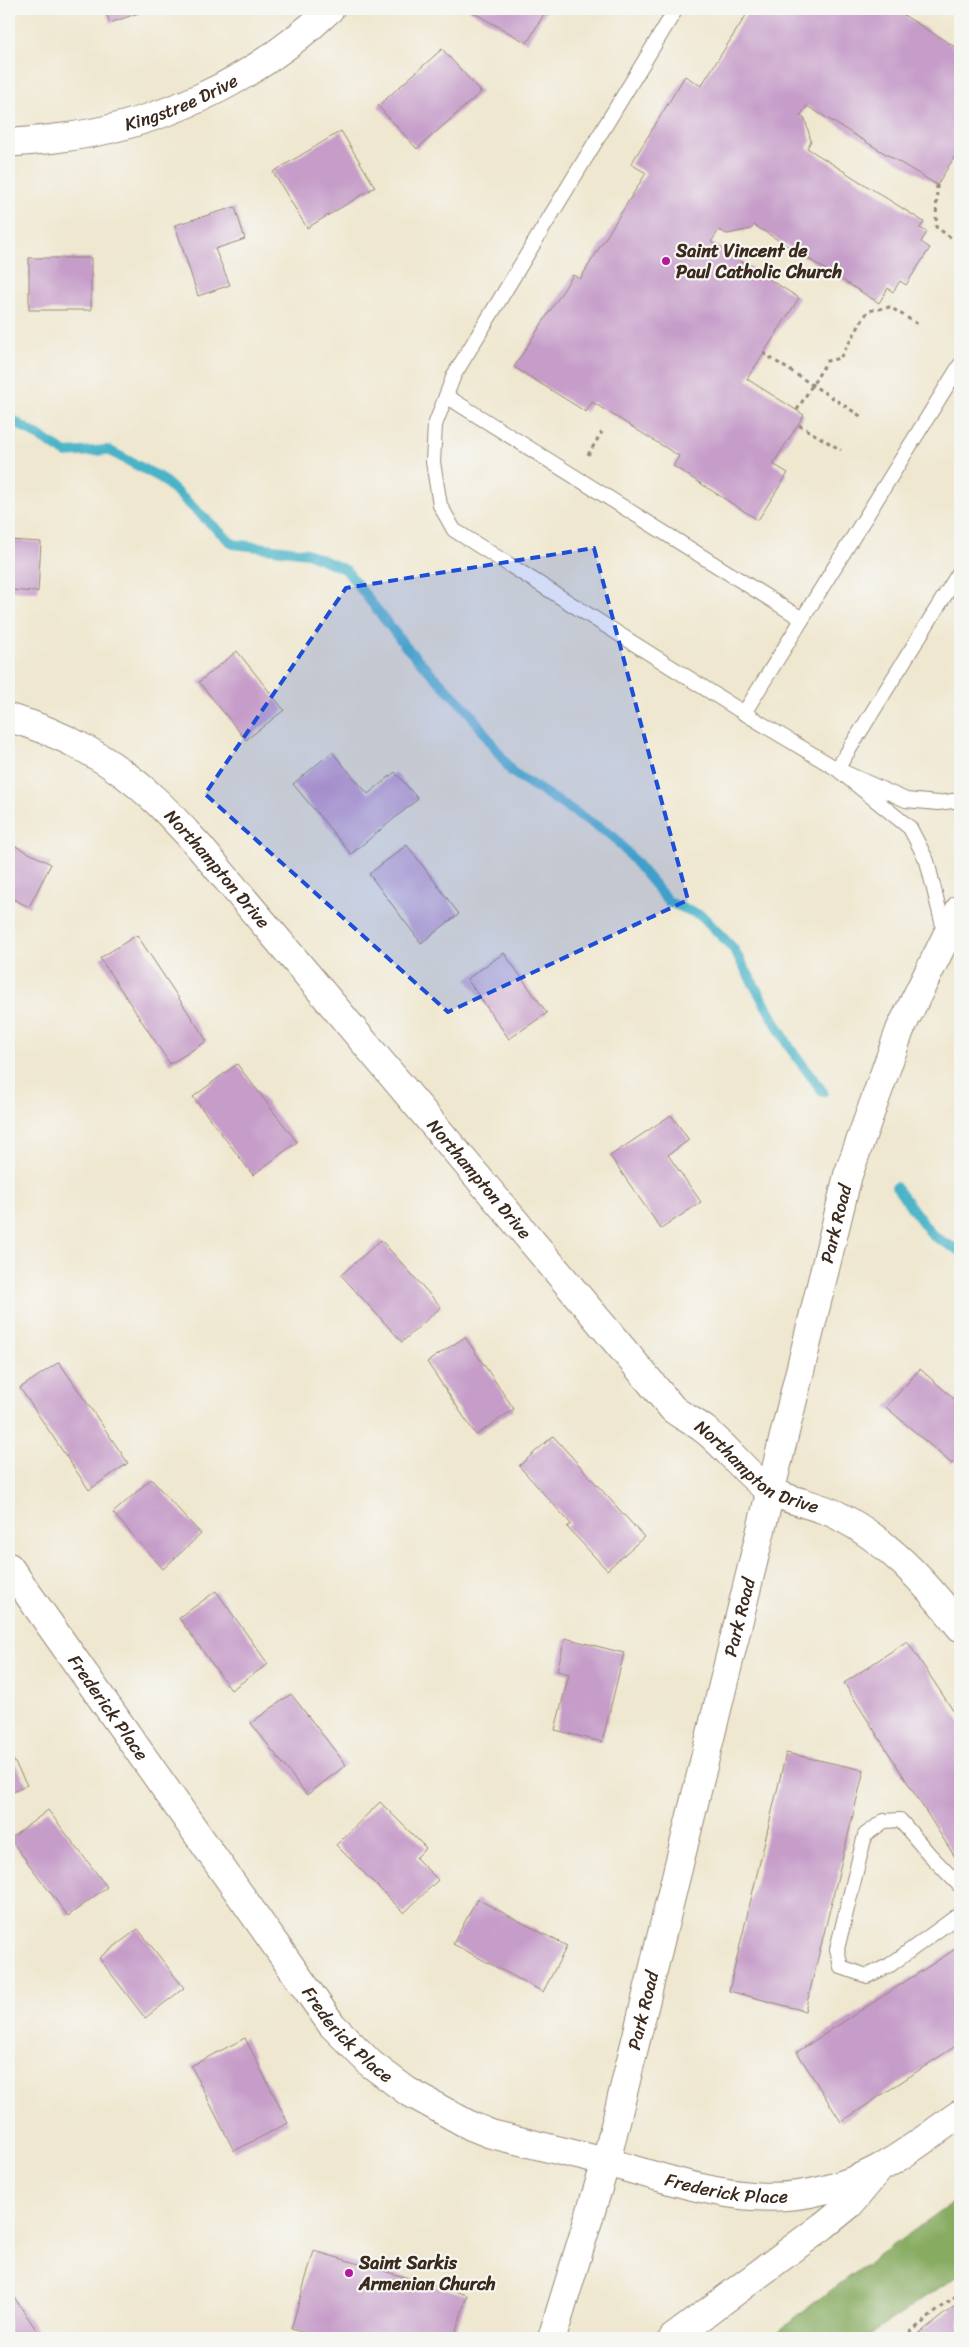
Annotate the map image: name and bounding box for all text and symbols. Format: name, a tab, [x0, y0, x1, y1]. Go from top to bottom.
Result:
street label: Kingstree Drive	[121, 65, 244, 140]
place label: Saint Vincent de Paul Catholic Church	[675, 235, 843, 288]
marker: Saint Vincent de Paul Catholic Church	[660, 255, 672, 267]
street label: Northampton Drive	[156, 801, 278, 936]
street label: Northampton Drive	[419, 1111, 540, 1247]
street label: Park Road	[811, 1180, 861, 1267]
street label: Northampton Drive	[688, 1411, 823, 1523]
street label: Park Road	[714, 1573, 765, 1660]
street label: Frederick Place	[59, 1648, 157, 1768]
street label: Park Road	[618, 1966, 669, 2053]
street label: Frederick Place	[293, 1979, 400, 2092]
street label: Frederick Place	[661, 2164, 789, 2213]
place label: Saint Sarkis Armenian Church	[358, 2247, 496, 2300]
marker: Saint Sarkis Armenian Church	[343, 2267, 355, 2279]

